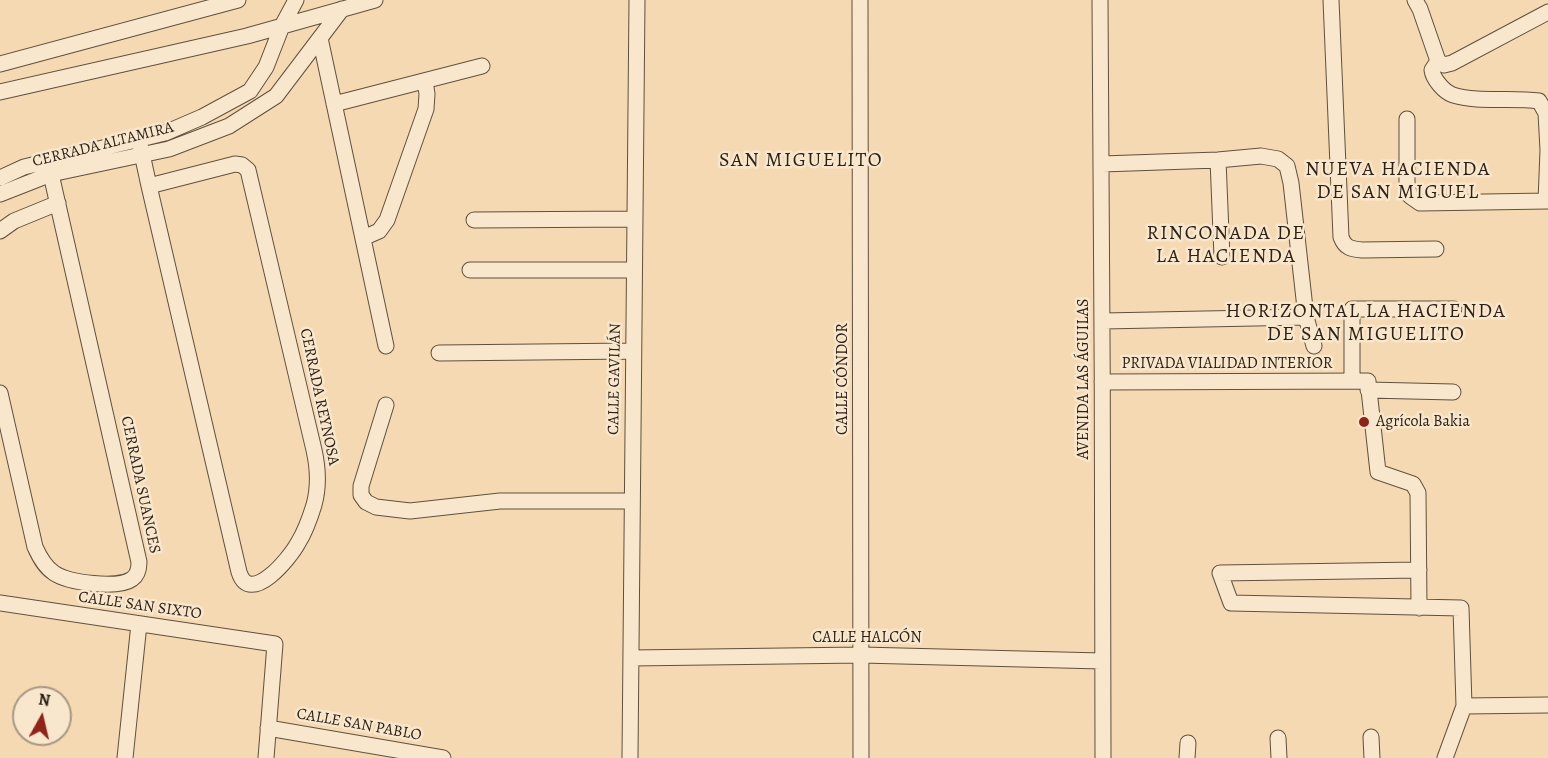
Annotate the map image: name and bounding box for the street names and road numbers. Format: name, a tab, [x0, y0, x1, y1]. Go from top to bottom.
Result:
street label: CERRADA ALTAMIRA	[30, 118, 176, 172]
street label: AVENIDA LAS ÁGUILAS	[1074, 298, 1094, 460]
street label: CALLE GAVILÁN	[604, 323, 626, 435]
street label: CALLE CÓNDOR	[833, 323, 853, 435]
street label: CERRADA REYNOSA	[295, 327, 343, 467]
street label: PRIVADA VIALIDAD INTERIOR	[1121, 354, 1333, 374]
street label: CERRADA SUANCES	[116, 415, 164, 555]
street label: CALLE SAN SIXTO	[77, 588, 203, 624]
street label: CALLE HALCÓN	[812, 628, 922, 648]
street label: CALLE SAN PABLO	[295, 705, 423, 745]

